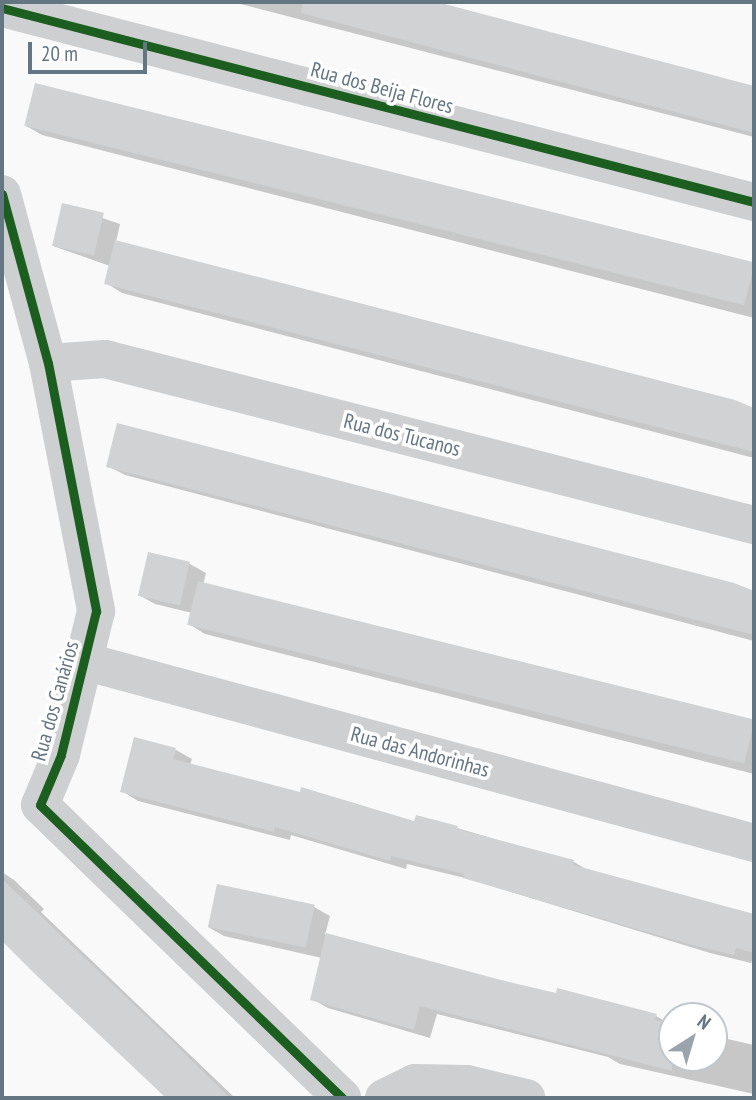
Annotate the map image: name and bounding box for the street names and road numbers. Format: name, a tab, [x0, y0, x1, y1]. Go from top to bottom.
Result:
street label: Rua dos Beija Flores	[308, 57, 456, 119]
street label: Rua dos Tucanos	[341, 408, 463, 462]
street label: Rua dos Canários	[26, 638, 84, 764]
street label: Rua das Andorinhas	[348, 721, 492, 783]

